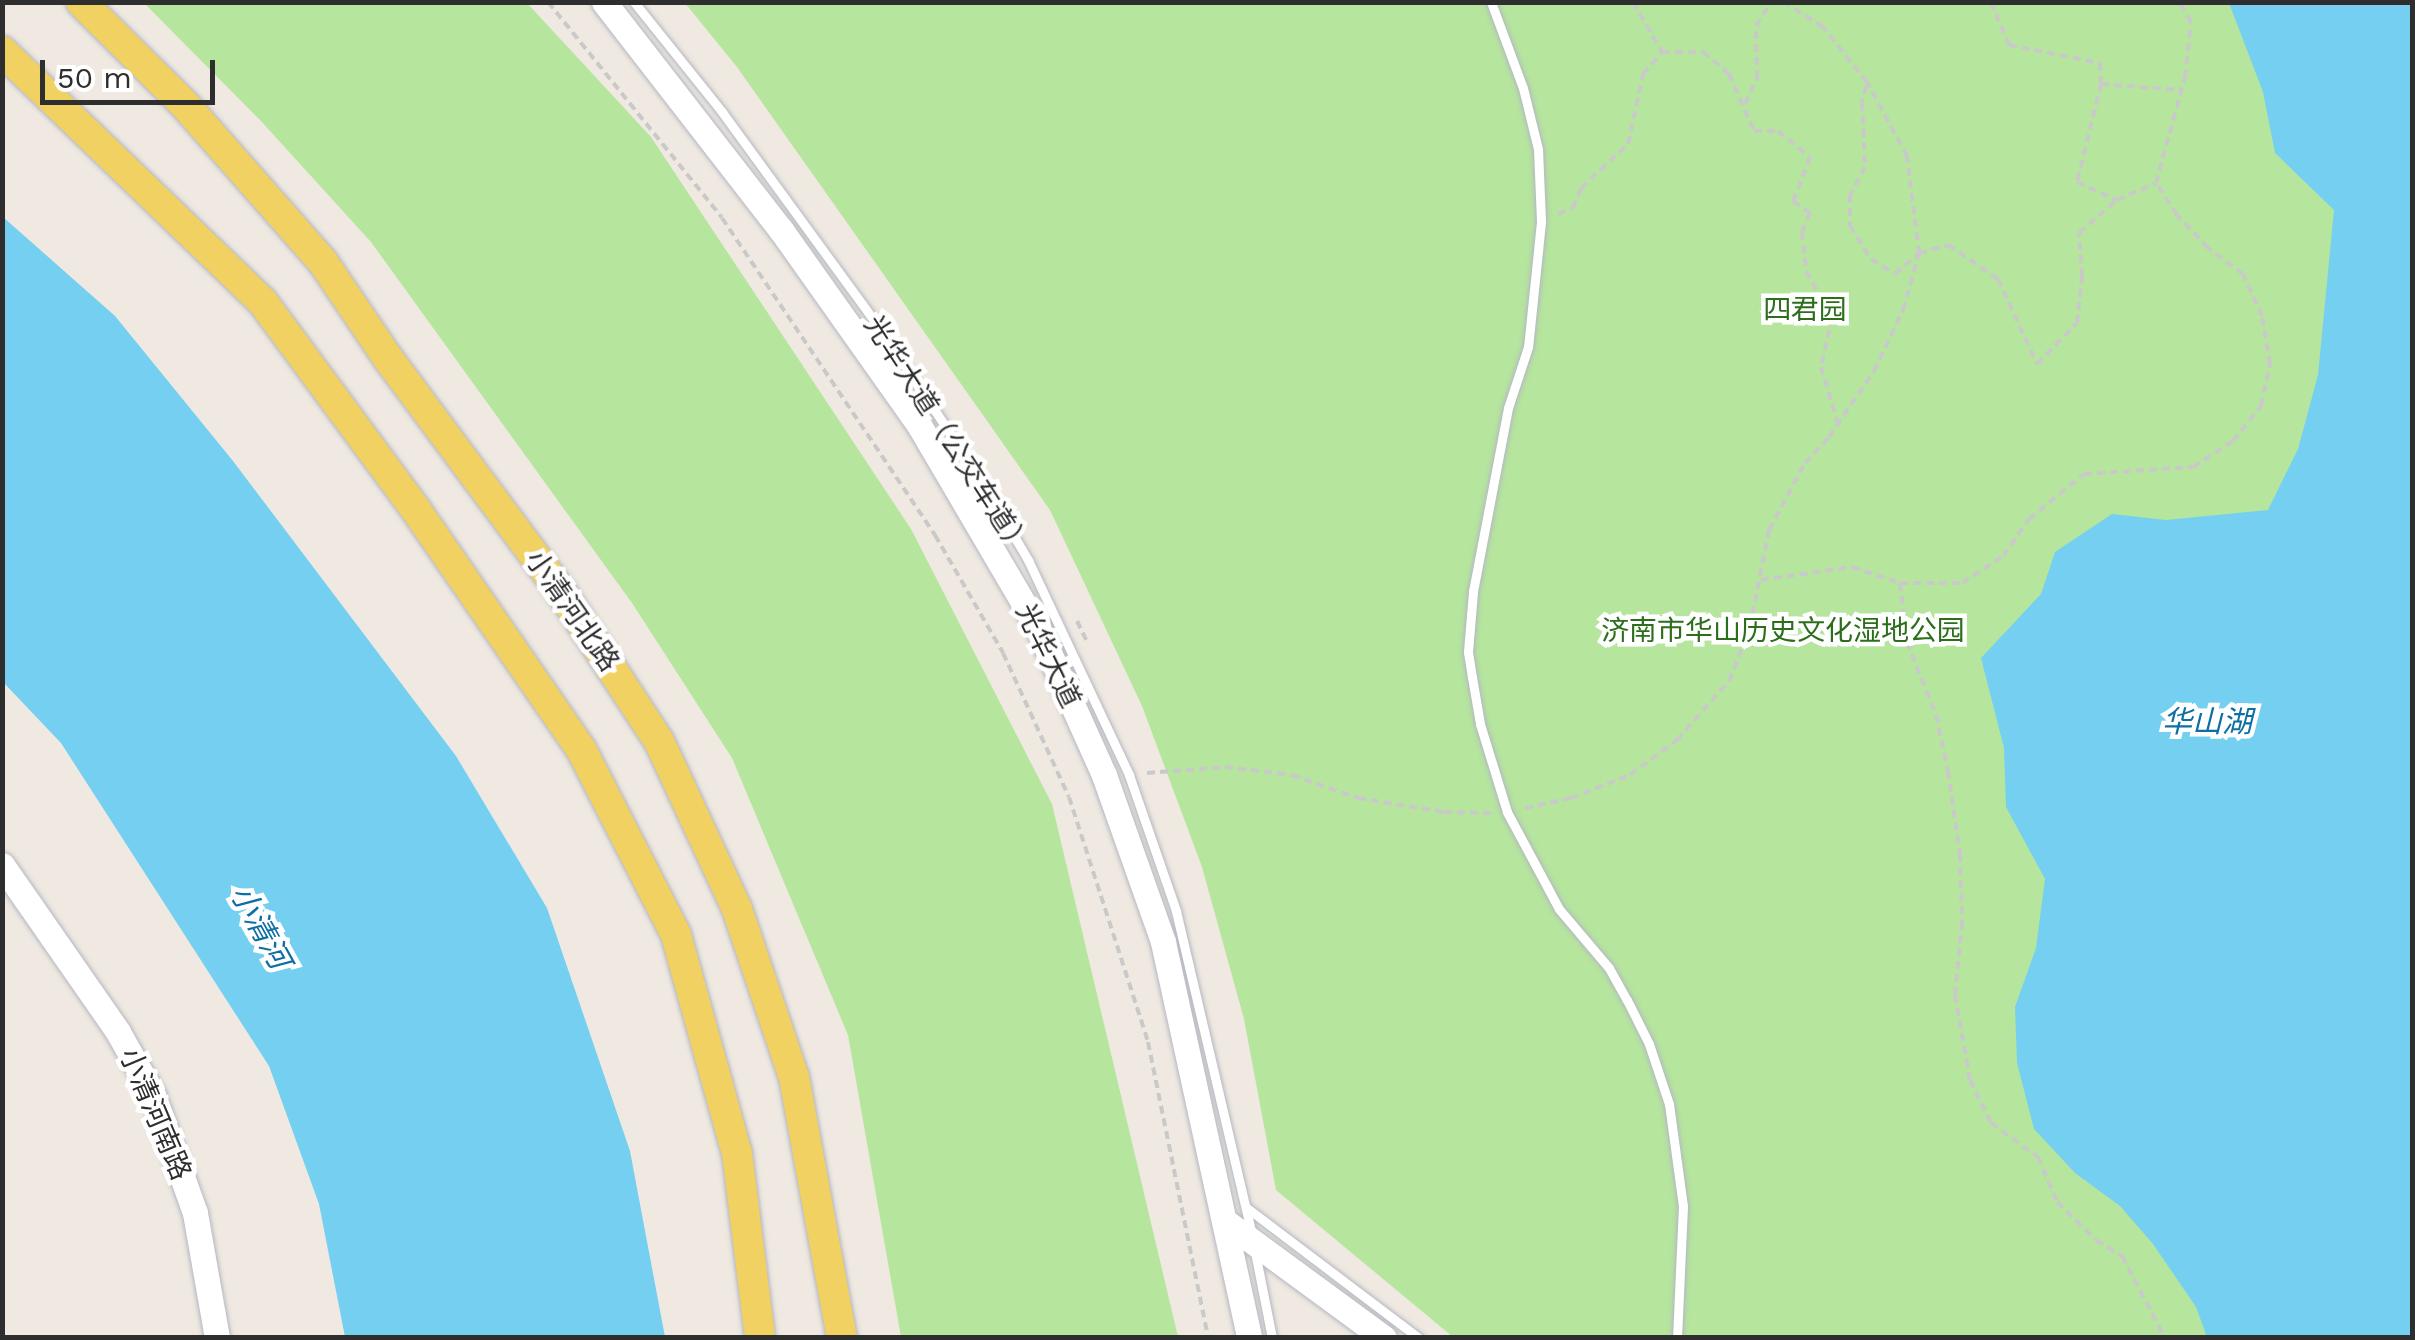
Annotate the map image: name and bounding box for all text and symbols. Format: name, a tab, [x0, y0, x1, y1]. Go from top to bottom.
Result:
scale bar	[45, 40, 220, 102]
text: 50 m	[57, 60, 132, 95]
park label: 四君园	[1763, 293, 1847, 327]
street label: 光华大道（公交车道）	[857, 309, 1037, 563]
street label: 小清河北路	[518, 544, 626, 678]
street label: 光华大道	[1008, 598, 1088, 714]
park label: 济南市华山历史文化湿地公园	[1601, 614, 1965, 648]
water label: 华山湖	[2162, 704, 2252, 740]
water label: 小清河	[222, 879, 298, 975]
street label: 小清河南路	[112, 1043, 198, 1185]

